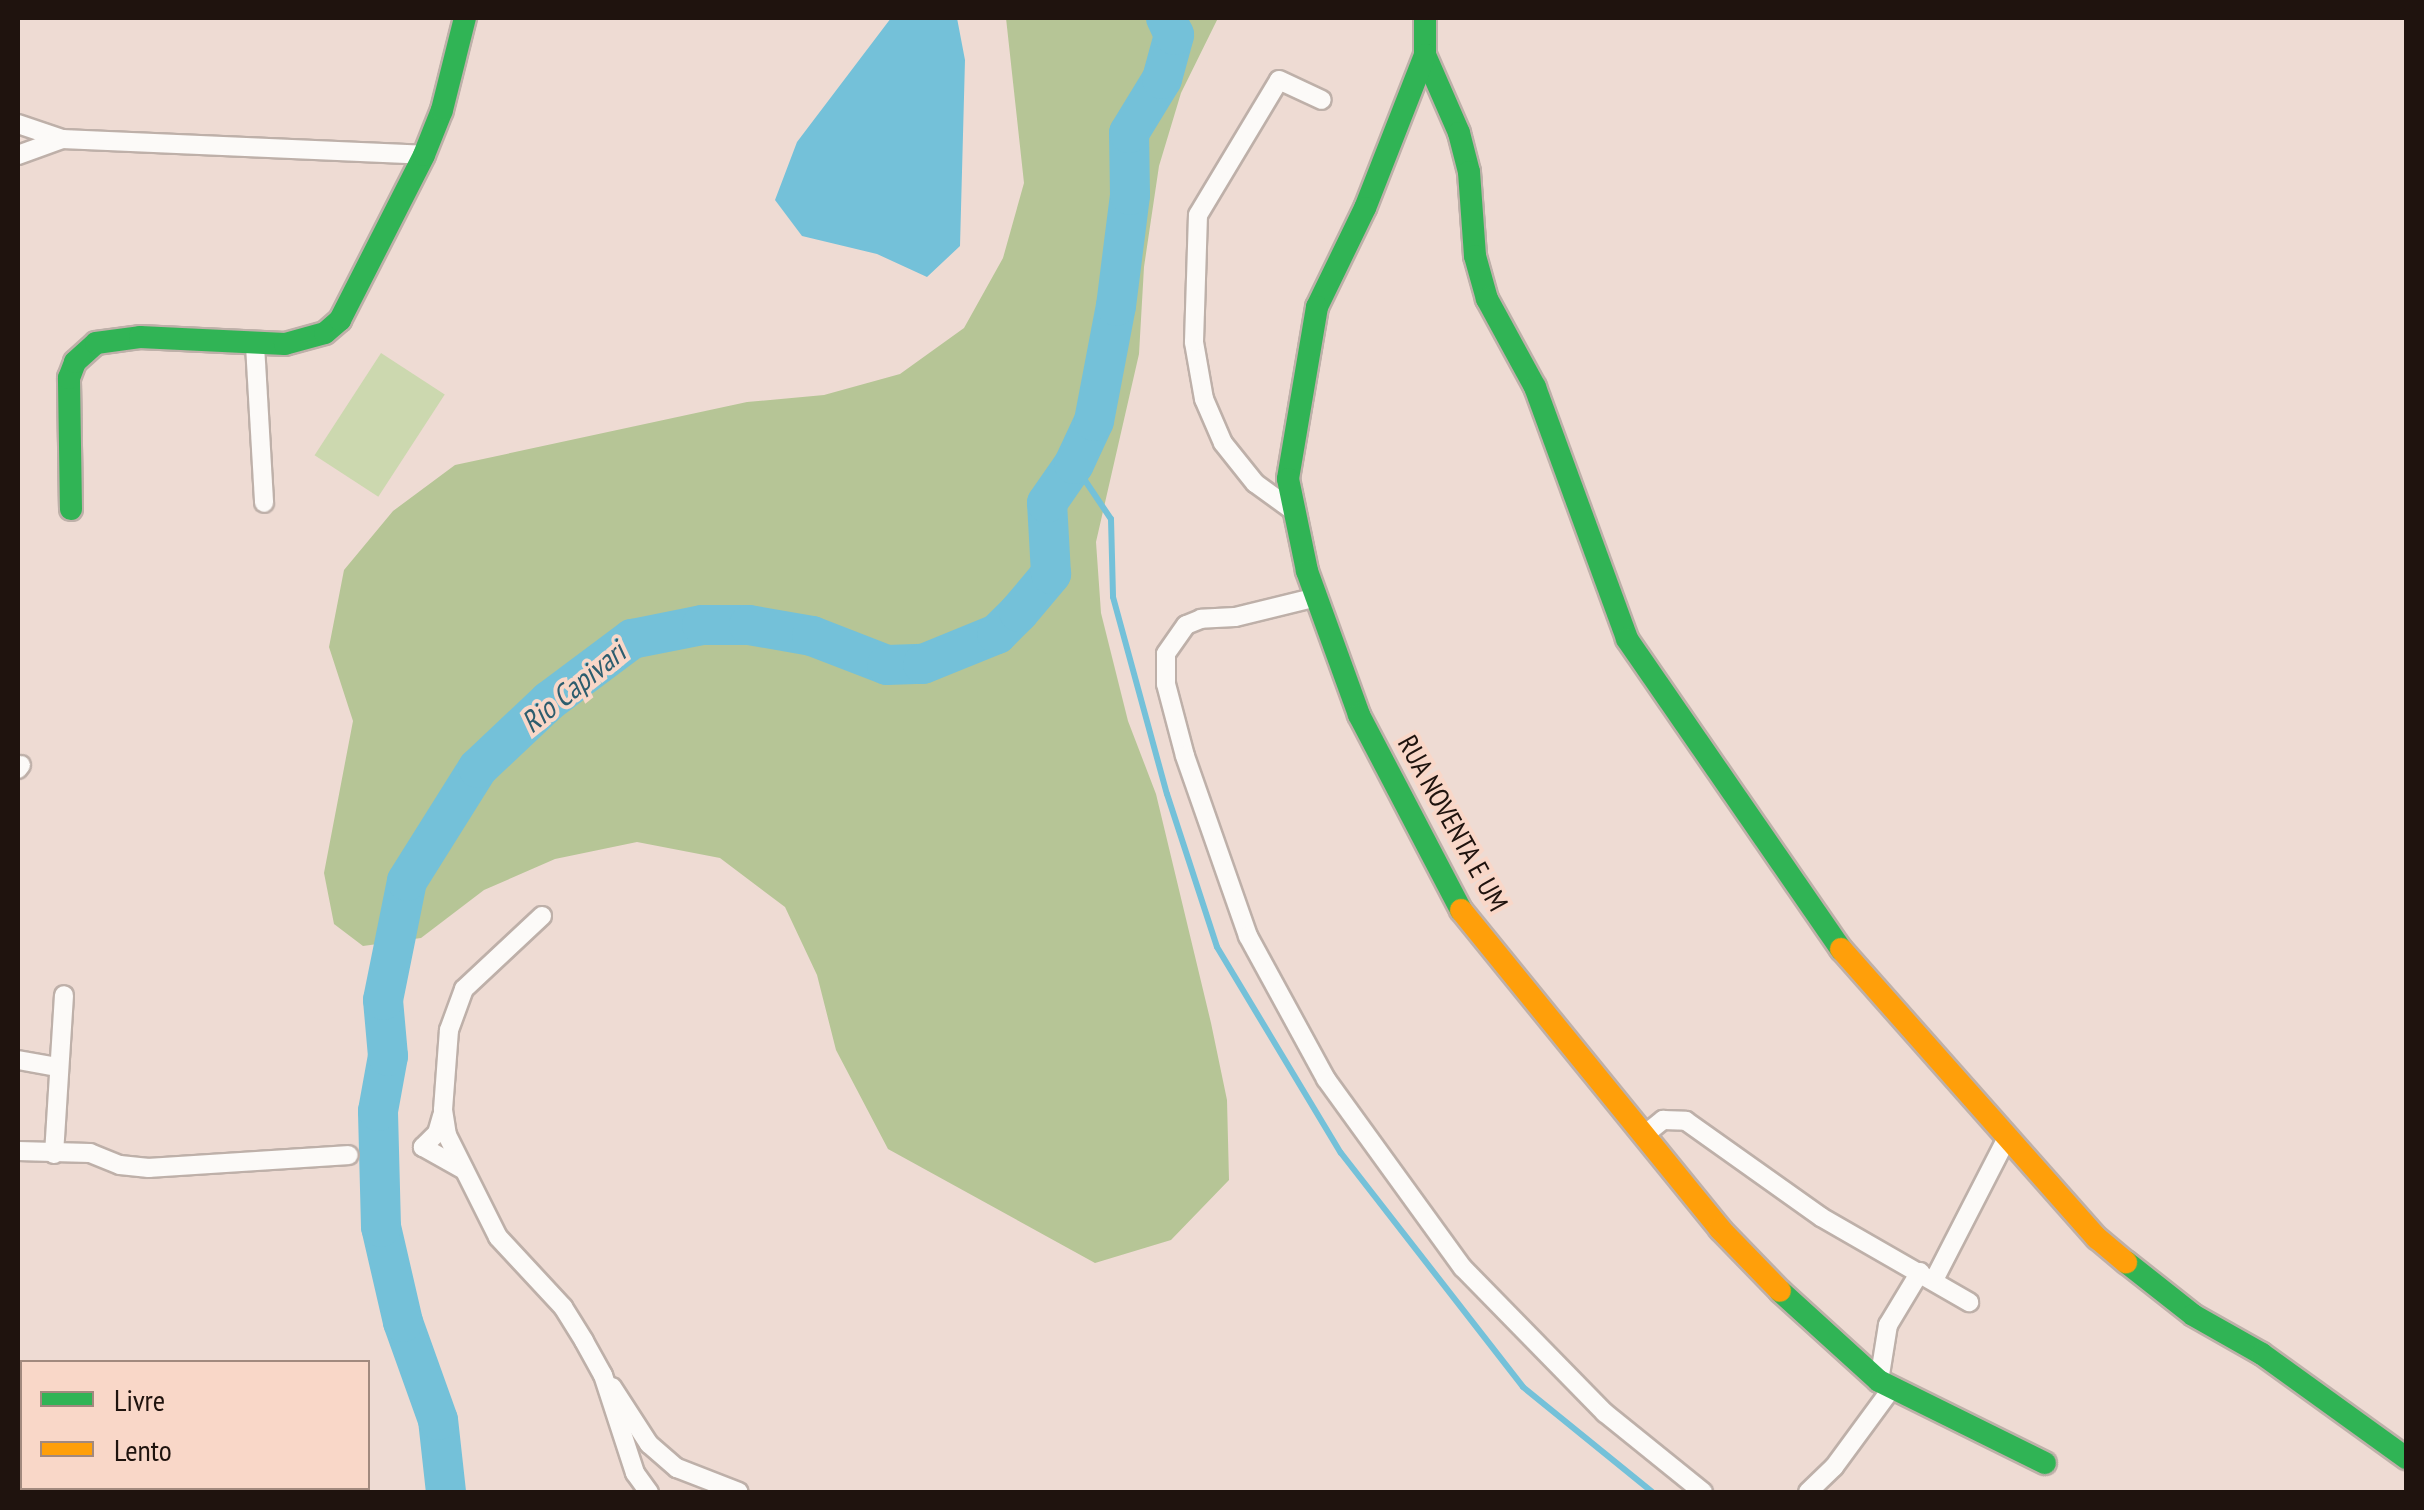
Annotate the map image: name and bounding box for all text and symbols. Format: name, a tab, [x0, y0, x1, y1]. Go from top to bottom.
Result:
water label: Rio Capivari	[514, 634, 632, 740]
street label: RUA NOVENTA E UM	[1390, 728, 1516, 918]
legend	[20, 1360, 370, 1490]
text: Livre	[114, 1380, 165, 1419]
text: Lento	[114, 1430, 172, 1469]

